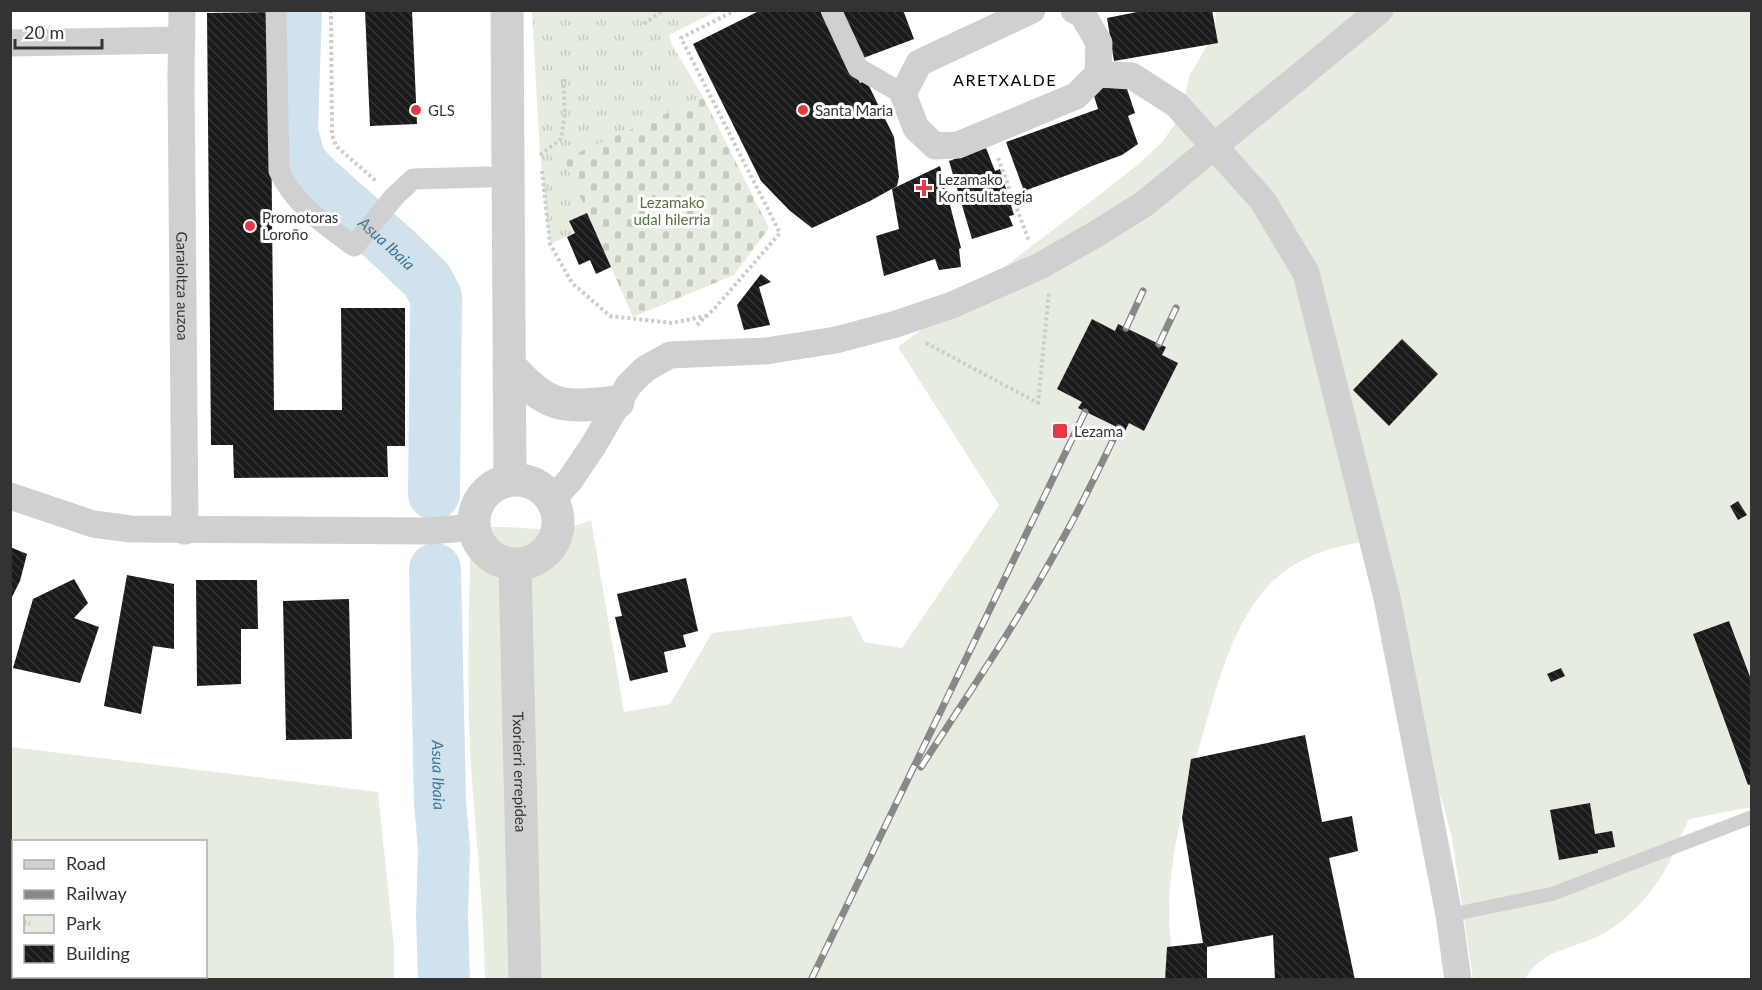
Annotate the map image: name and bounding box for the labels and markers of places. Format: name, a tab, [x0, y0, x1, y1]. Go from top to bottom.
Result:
place label: GLS	[428, 101, 455, 119]
place label: Santa Maria	[815, 101, 893, 119]
marker: GLS	[409, 103, 423, 117]
marker: Santa Maria	[796, 103, 810, 117]
place label: Lezamako Kontsultategia	[938, 170, 1033, 205]
marker: Lezamako Kontsultategia	[915, 179, 933, 197]
place label: Promotoras Loroño	[262, 208, 338, 243]
marker: Promotoras Loroño	[243, 219, 257, 233]
marker: Lezama	[1051, 422, 1069, 440]
place label: Lezama	[1074, 422, 1123, 440]

